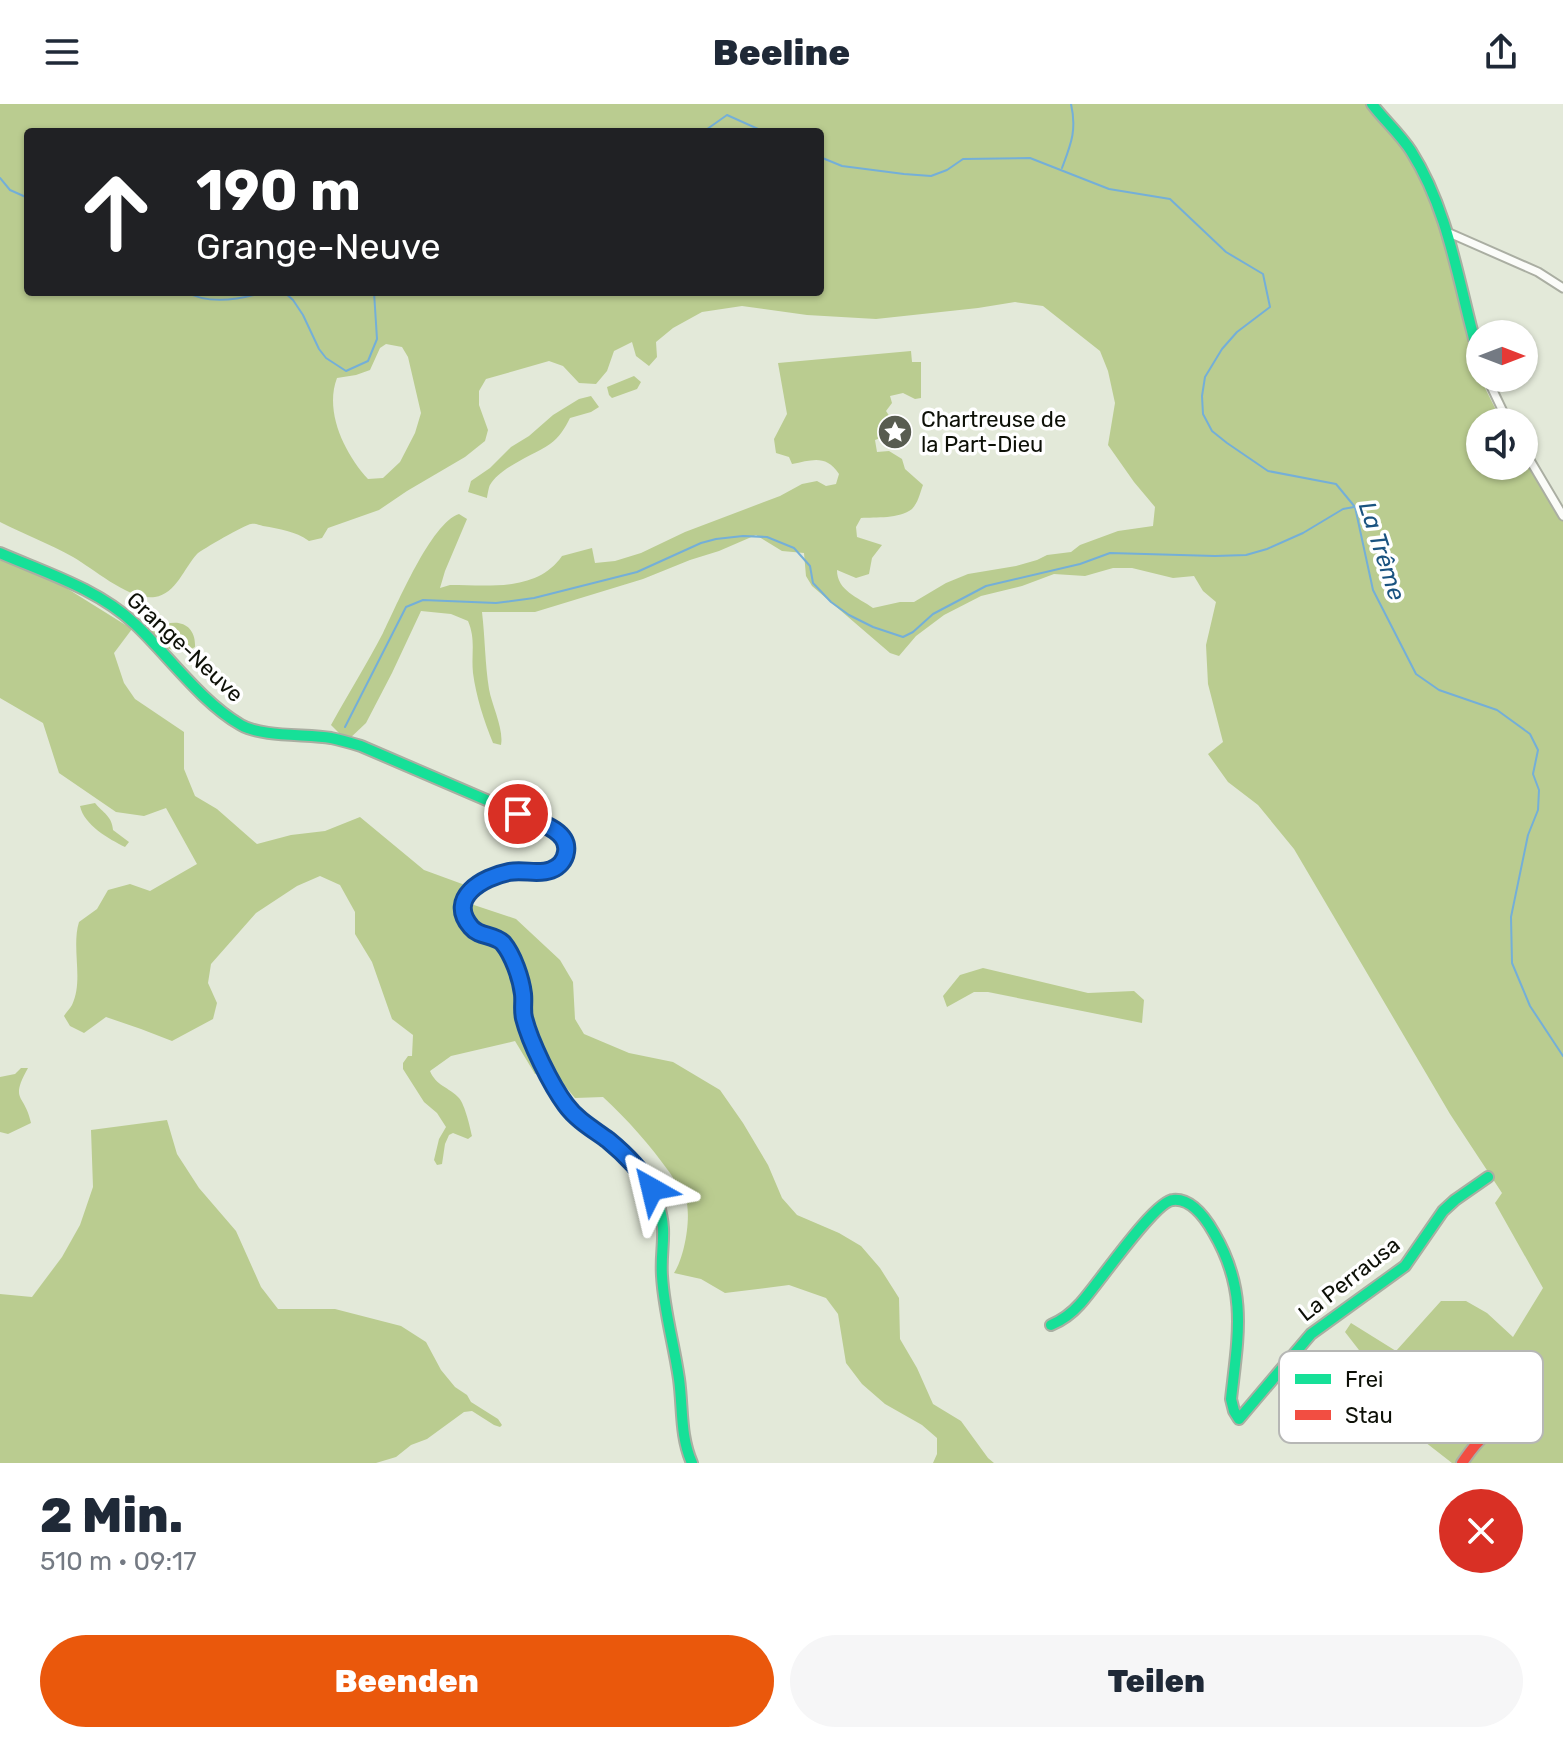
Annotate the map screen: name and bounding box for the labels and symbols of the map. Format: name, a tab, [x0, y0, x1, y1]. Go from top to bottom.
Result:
north arrow	[1466, 320, 1538, 392]
place label: Chartreuse de la Part-Dieu	[921, 406, 1066, 458]
place icon: Chartreuse de la Part-Dieu	[876, 413, 914, 451]
water label: La Trême	[1353, 498, 1411, 604]
street label: Grange-Neuve	[121, 586, 249, 708]
pin	[484, 780, 552, 848]
position arrow	[610, 1147, 694, 1231]
street label: La Perrausa	[1293, 1231, 1405, 1327]
legend	[1279, 1351, 1543, 1443]
text: Frei	[1345, 1366, 1383, 1393]
text: Stau	[1345, 1402, 1393, 1429]

